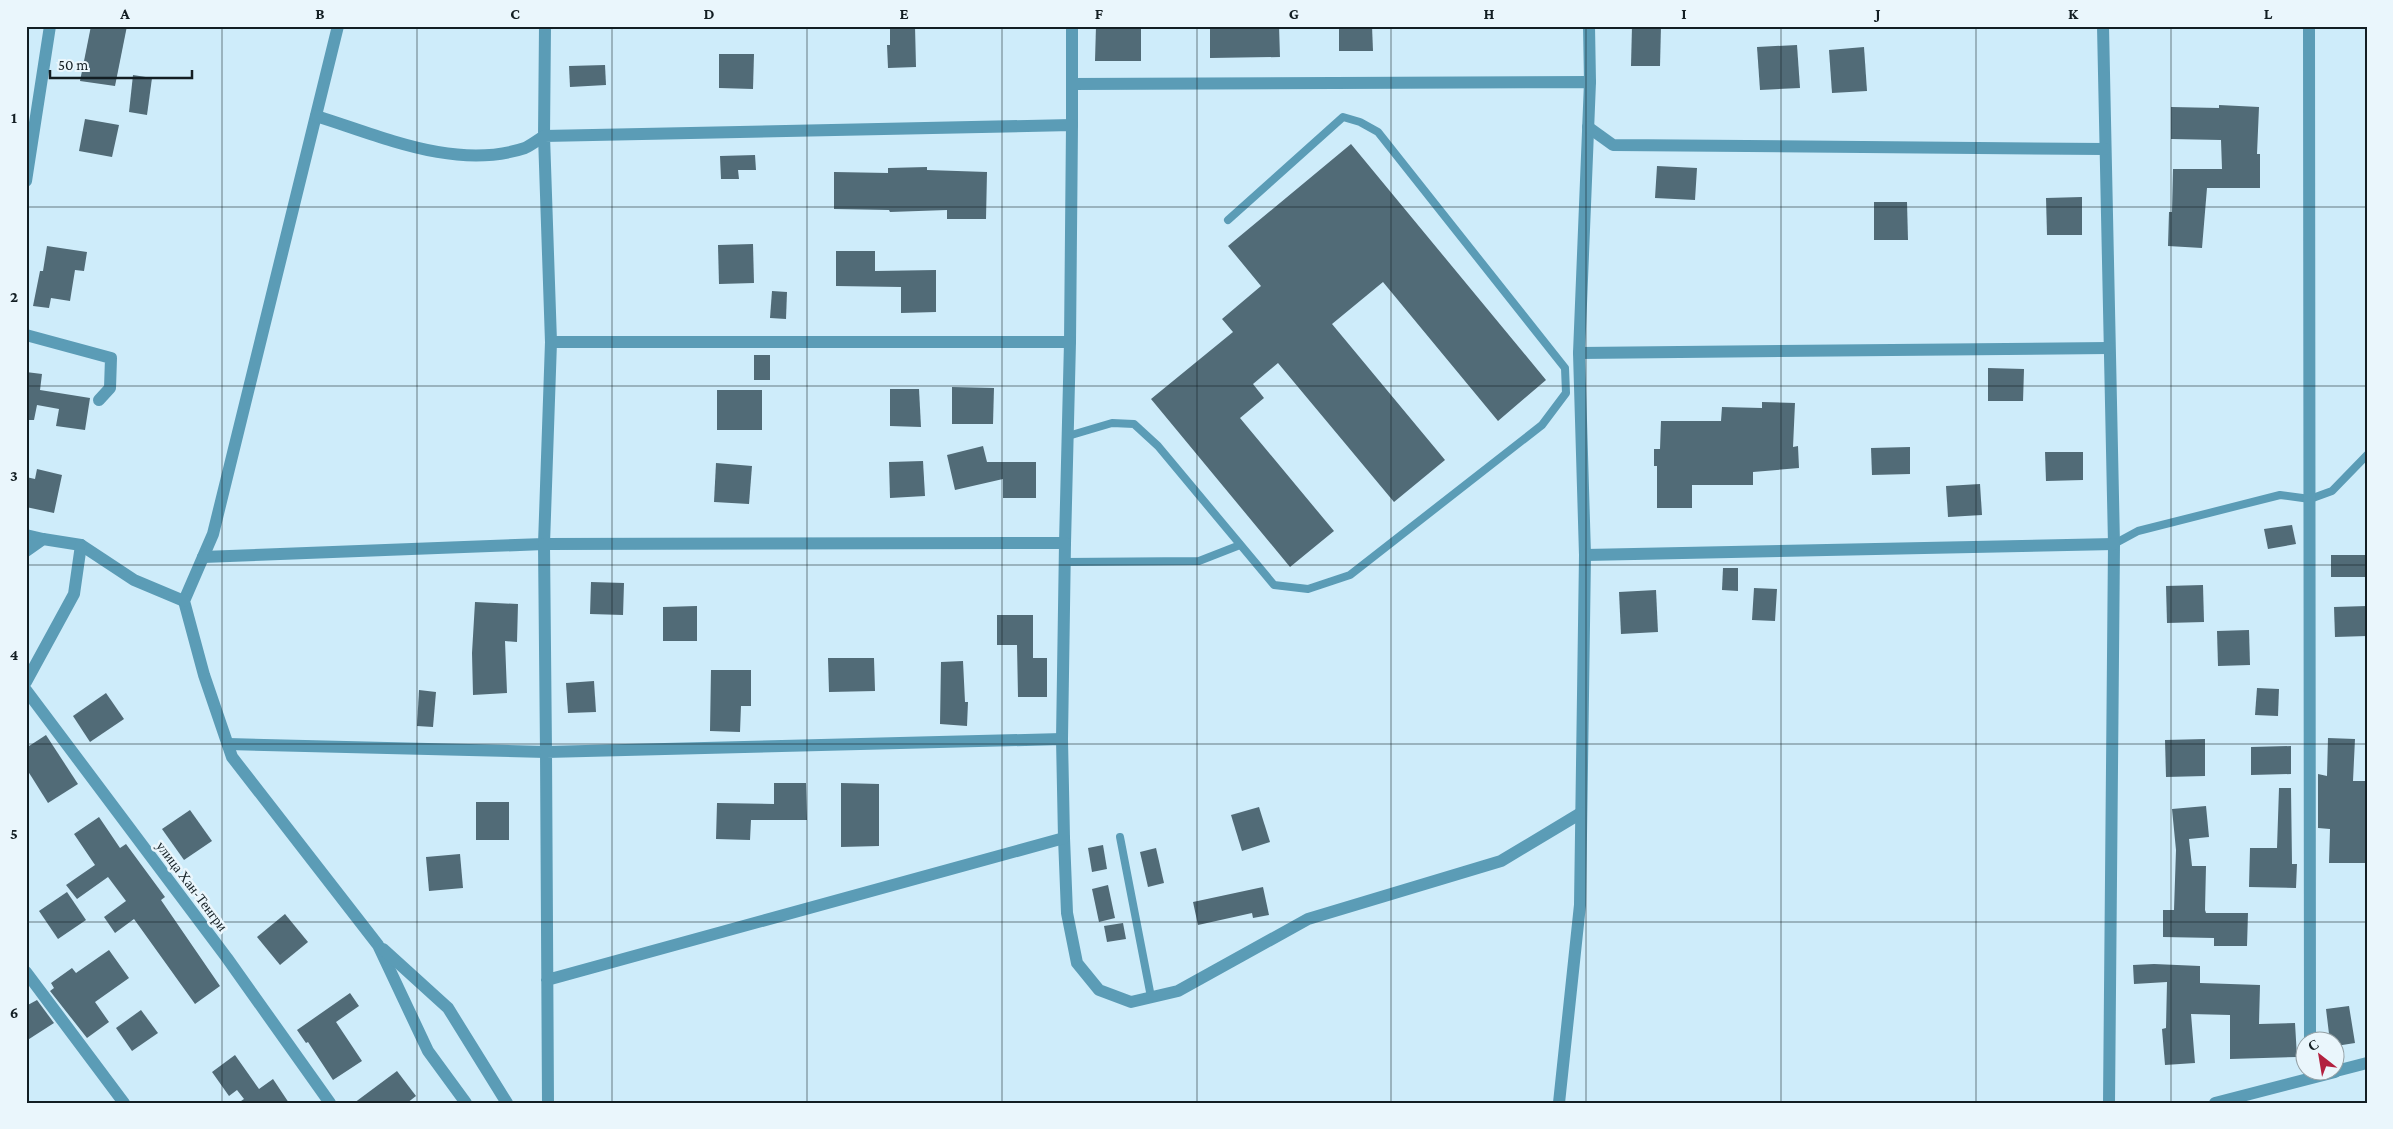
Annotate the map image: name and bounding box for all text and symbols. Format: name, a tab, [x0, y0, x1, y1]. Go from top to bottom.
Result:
text: A	[119, 5, 130, 22]
text: B	[315, 5, 325, 22]
text: C	[510, 5, 520, 22]
text: D	[703, 5, 715, 22]
text: E	[899, 5, 909, 22]
text: F	[1095, 5, 1104, 22]
text: G	[1289, 5, 1299, 22]
text: H	[1484, 5, 1495, 22]
text: I	[1681, 5, 1687, 22]
text: J	[1873, 5, 1881, 22]
text: K	[2068, 5, 2079, 22]
text: L	[2264, 5, 2273, 22]
scale bar	[50, 48, 192, 80]
text: 50 m	[58, 57, 88, 73]
text: 1	[11, 109, 17, 126]
text: 2	[10, 288, 18, 305]
text: 3	[10, 467, 18, 484]
text: 4	[10, 646, 19, 663]
text: 5	[10, 825, 18, 842]
street label: улица Хан-Тенгри	[153, 838, 231, 934]
text: 6	[10, 1004, 18, 1021]
north arrow	[2296, 1032, 2346, 1082]
text: С	[2305, 1035, 2322, 1054]

